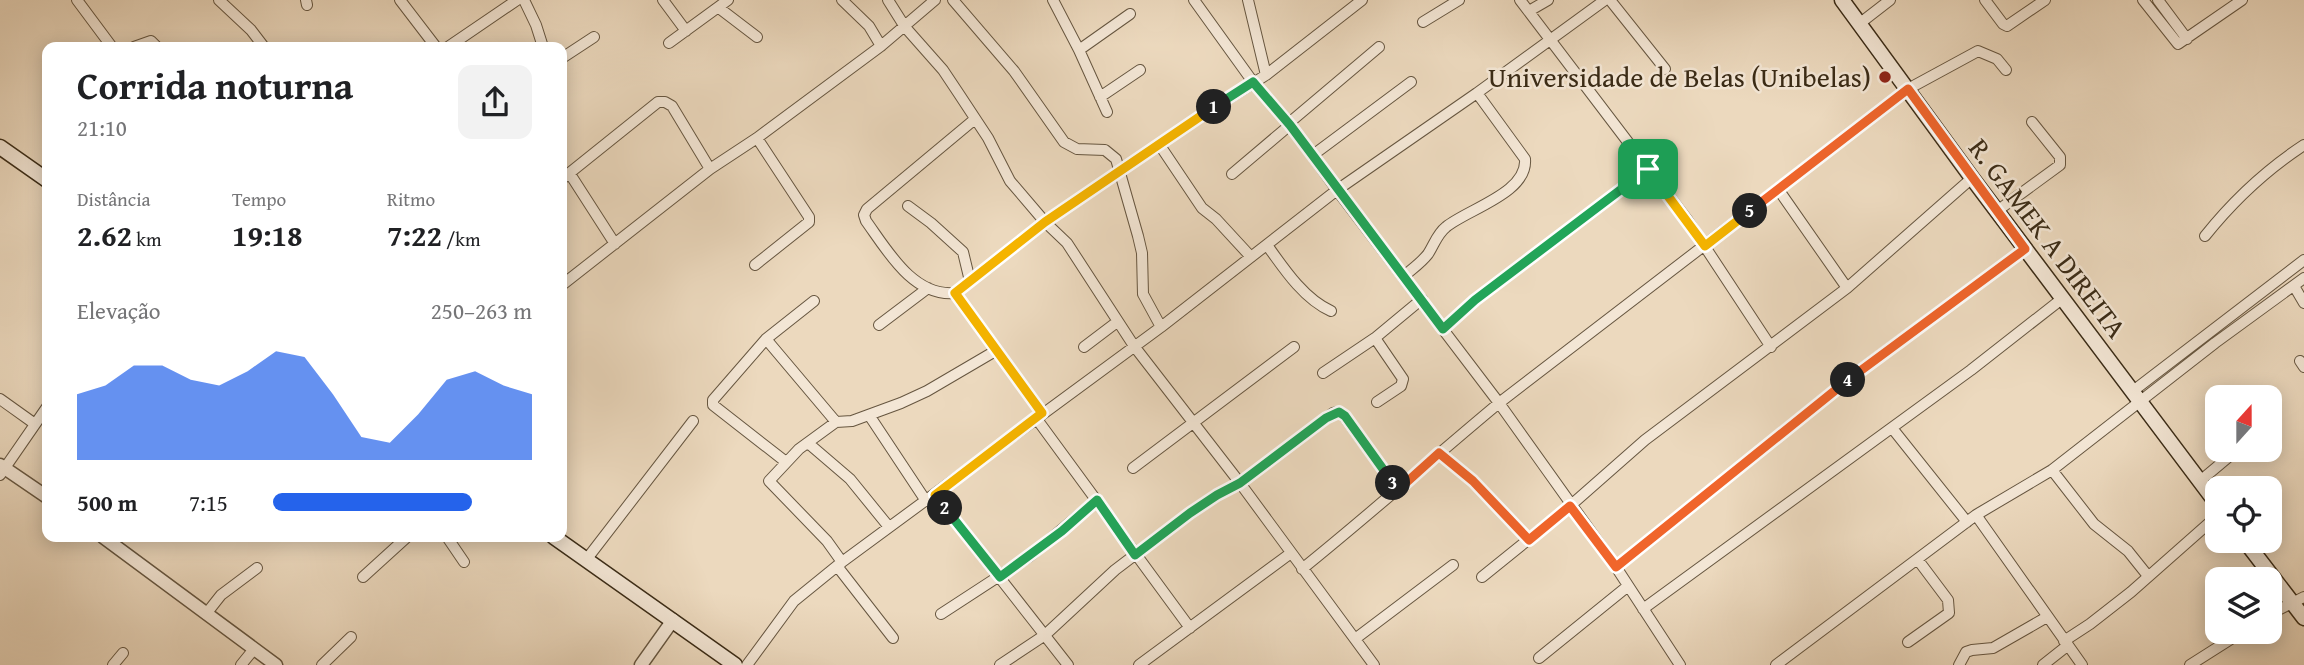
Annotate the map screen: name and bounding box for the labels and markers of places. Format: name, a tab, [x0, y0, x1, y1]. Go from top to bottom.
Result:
place label: Universidade de Belas (Unibelas)	[1488, 56, 1871, 97]
marker: Universidade de Belas (Unibelas)	[1877, 69, 1893, 85]
pin: 1	[1196, 90, 1232, 124]
pin	[1618, 139, 1678, 199]
pin: 5	[1732, 194, 1768, 228]
pin: 4	[1830, 362, 1866, 398]
pin: 3	[1376, 466, 1410, 500]
pin: 2	[928, 490, 962, 526]

